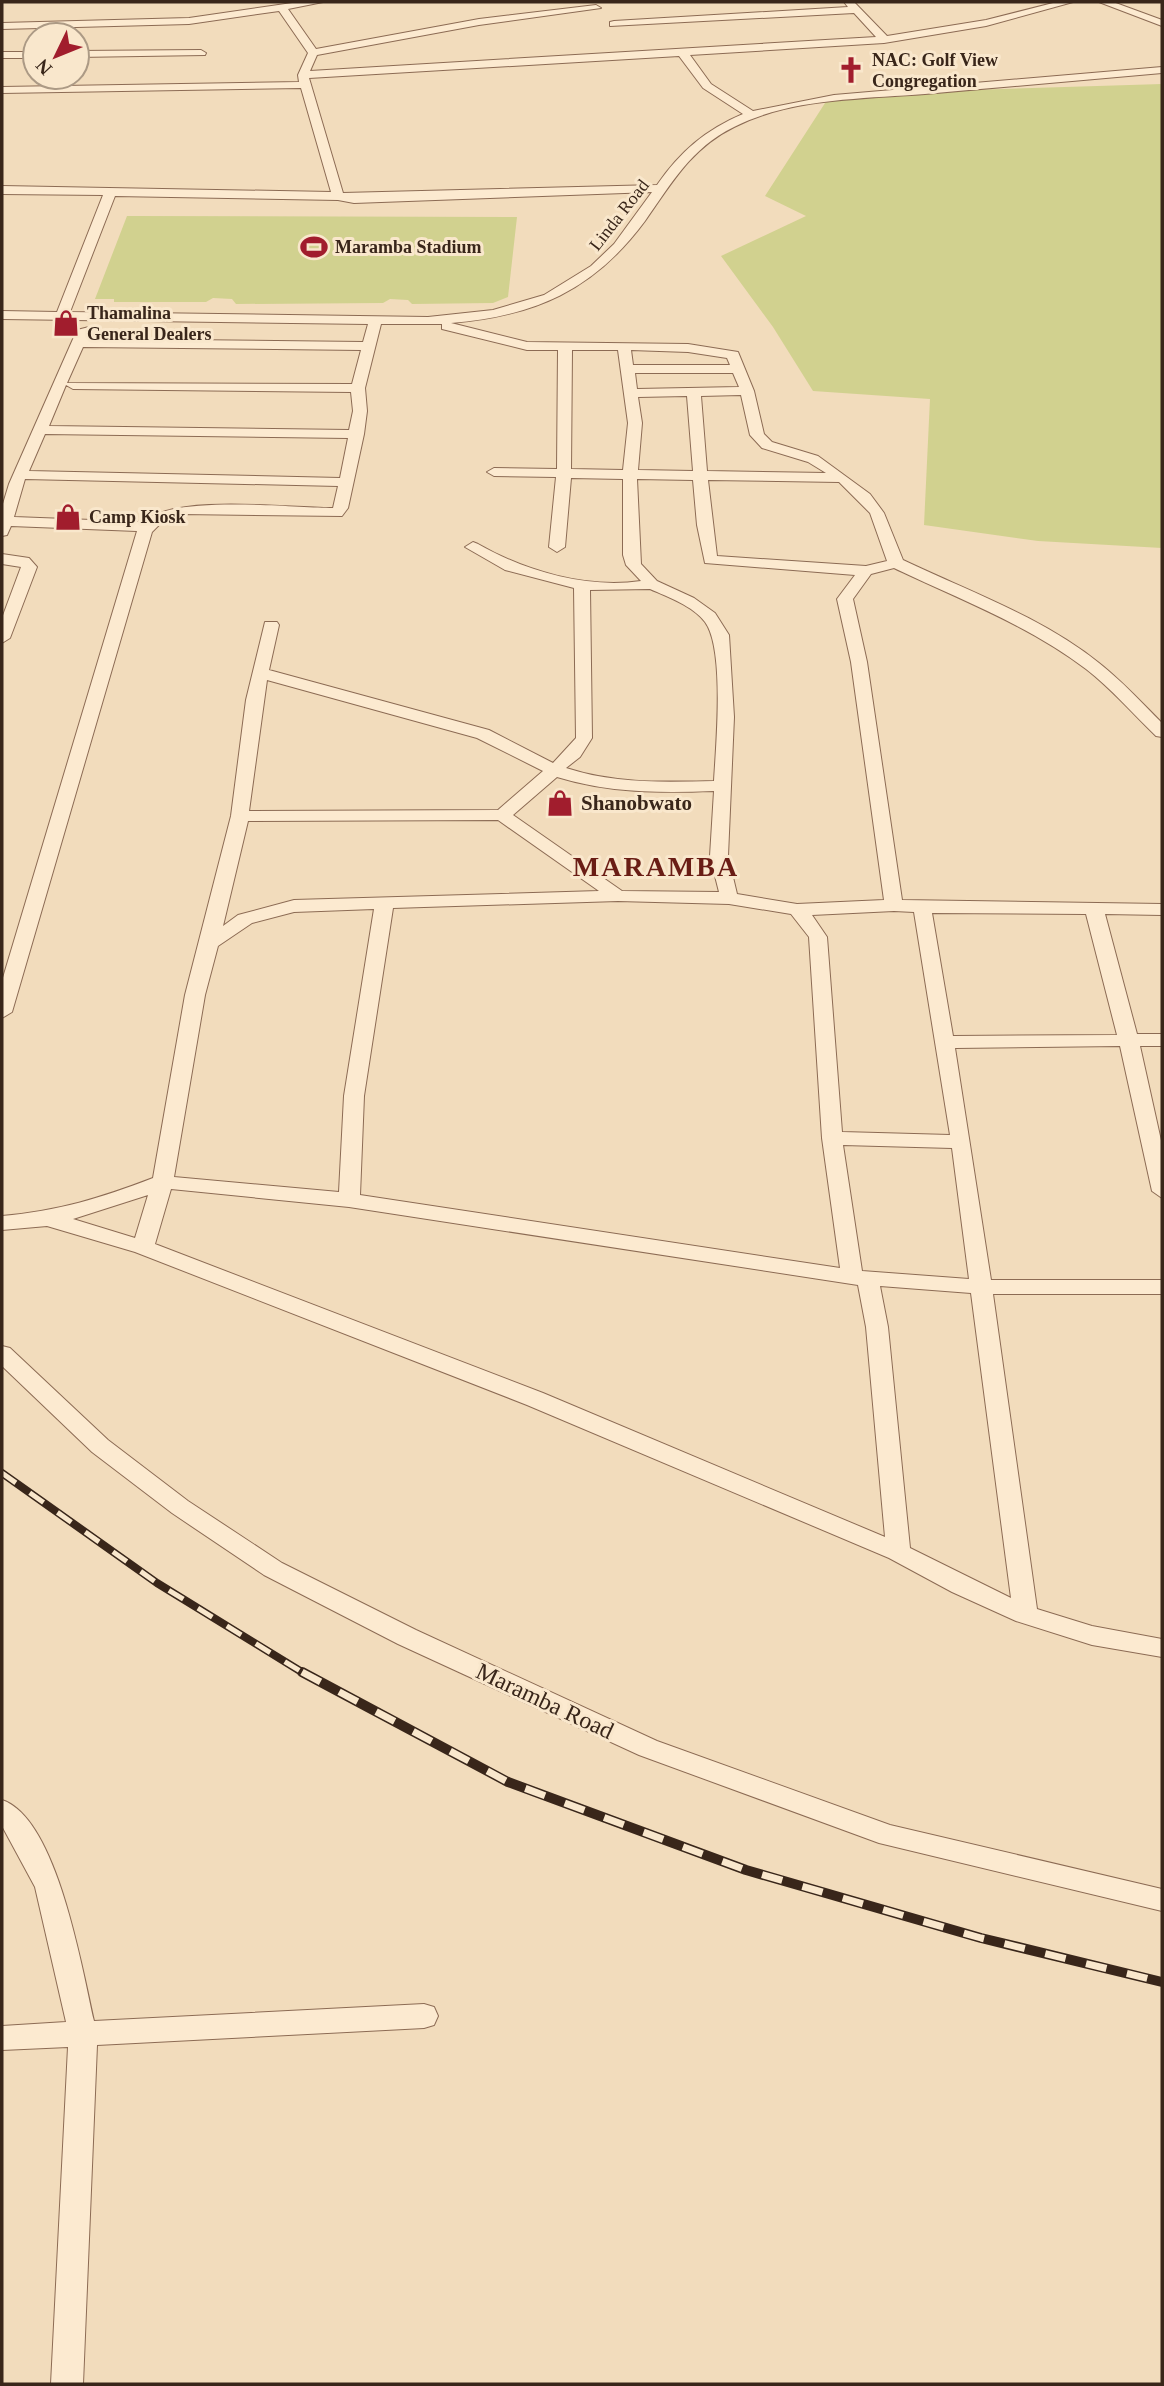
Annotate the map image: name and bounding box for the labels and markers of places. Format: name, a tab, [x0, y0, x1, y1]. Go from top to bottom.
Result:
place label: NAC: Golf View Congregation	[872, 50, 998, 91]
church icon: NAC: Golf View Congregation	[836, 55, 866, 85]
sports icon: Maramba Stadium	[299, 232, 329, 262]
place label: Maramba Stadium	[335, 237, 482, 257]
place label: Thamalina General Dealers	[87, 303, 211, 344]
shop icon: Thamalina General Dealers	[51, 308, 81, 338]
shop icon: Camp Kiosk	[53, 502, 83, 532]
place label: Camp Kiosk	[89, 507, 186, 527]
shop icon: Shanobwato	[545, 788, 575, 818]
place label: Shanobwato	[581, 791, 692, 815]

